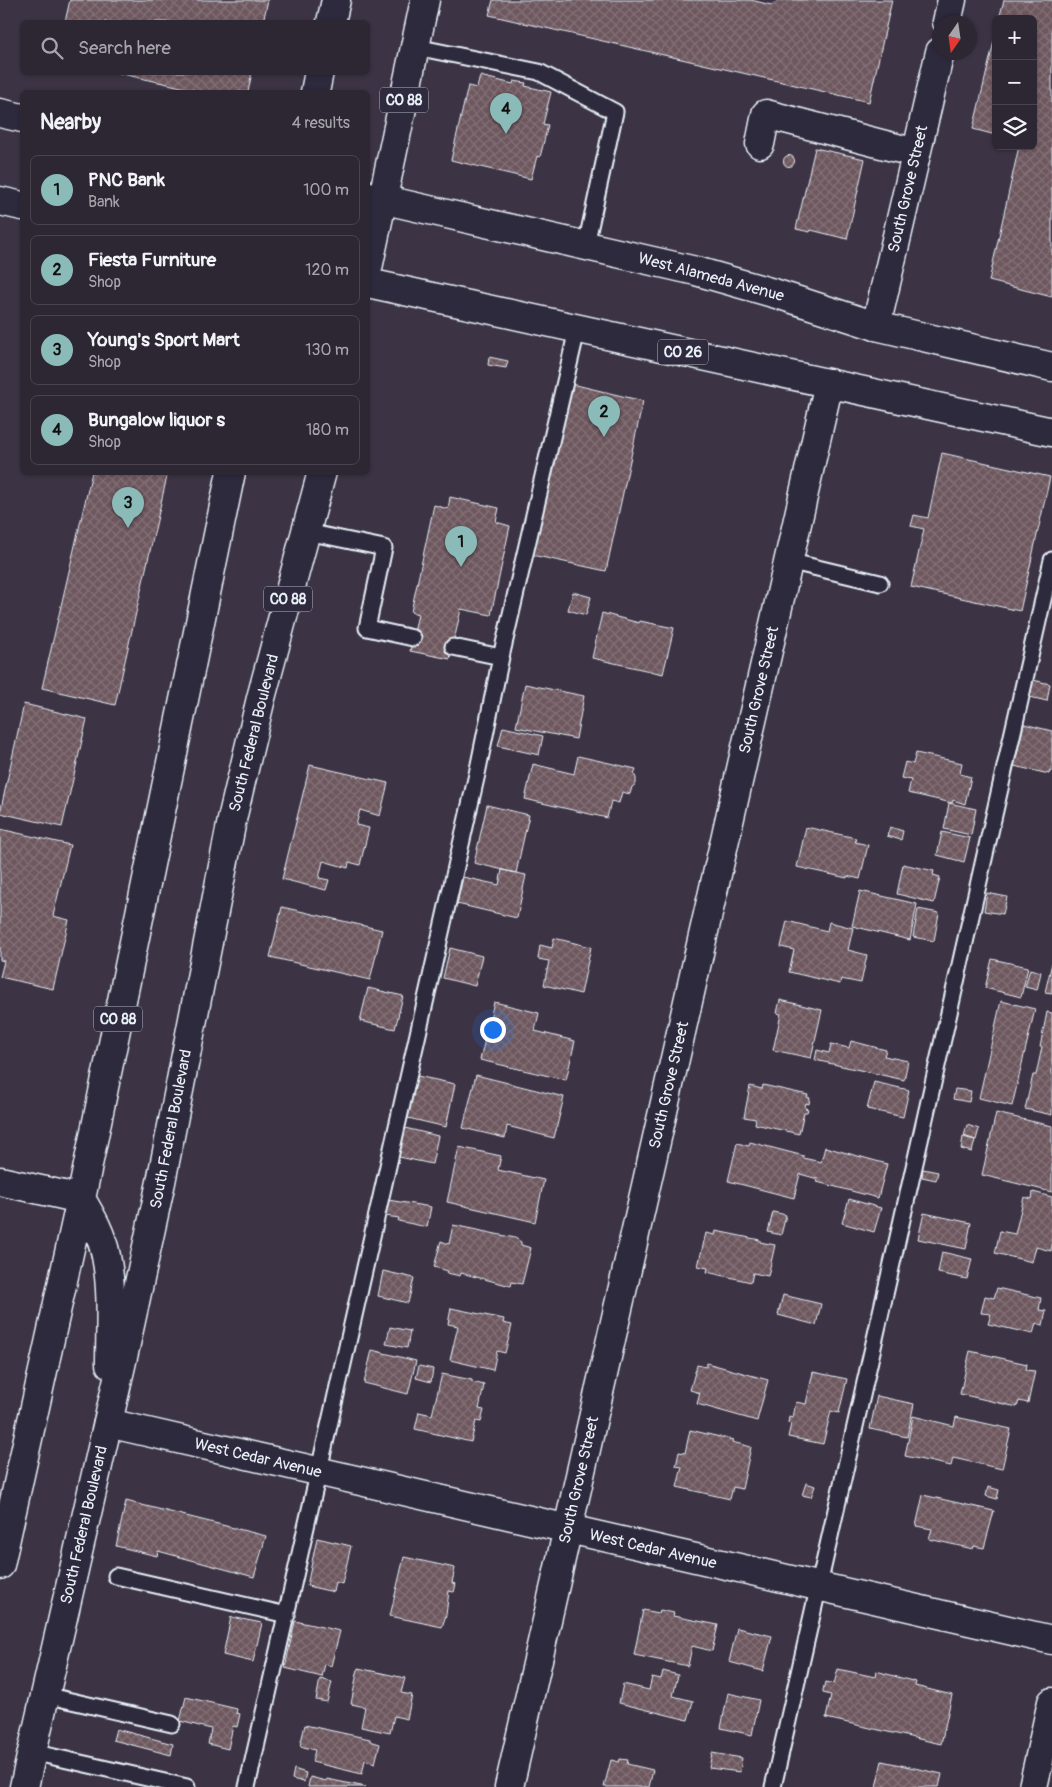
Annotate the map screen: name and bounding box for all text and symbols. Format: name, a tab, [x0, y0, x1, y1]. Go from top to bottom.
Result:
north arrow	[932, 15, 977, 60]
map controls	[992, 15, 1037, 150]
button: +	[992, 15, 1037, 60]
search box	[20, 20, 370, 75]
icon: search	[38, 34, 66, 62]
text: Search here	[78, 36, 171, 60]
button: −	[992, 60, 1037, 105]
road number: CO 88	[380, 88, 428, 112]
pin: 4	[490, 93, 522, 134]
button: layers	[992, 105, 1037, 150]
text: Nearby	[40, 109, 101, 136]
text: 4 results	[292, 113, 350, 133]
street label: South Grove Street	[884, 123, 932, 255]
text: PNC Bank	[88, 168, 165, 192]
text: 1	[54, 180, 60, 200]
text: 100 m	[303, 180, 349, 200]
text: Bank	[88, 192, 120, 212]
text: Fiesta Furniture	[88, 248, 216, 272]
street label: West Alameda Avenue	[636, 248, 786, 306]
text: 2	[53, 260, 61, 280]
text: 120 m	[305, 260, 349, 280]
text: Shop	[88, 272, 121, 292]
text: Young's Sport Mart	[88, 328, 240, 352]
text: 3	[53, 340, 61, 360]
text: 130 m	[305, 340, 349, 360]
road number: CO 26	[658, 340, 708, 364]
text: Shop	[88, 352, 121, 372]
pin: 2	[588, 396, 620, 437]
text: Bungalow liquor s	[88, 408, 225, 432]
text: 4	[52, 420, 62, 440]
text: 180 m	[306, 420, 349, 440]
text: Shop	[88, 432, 121, 452]
pin: 3	[112, 487, 144, 528]
pin: 1	[445, 526, 477, 567]
road number: CO 88	[264, 586, 312, 612]
street label: South Grove Street	[735, 624, 783, 756]
street label: South Federal Boulevard	[225, 652, 283, 814]
road number: CO 88	[94, 1006, 142, 1032]
your location	[480, 1017, 506, 1043]
street label: South Grove Street	[645, 1019, 693, 1151]
street label: South Federal Boulevard	[146, 1048, 196, 1210]
street label: South Grove Street	[555, 1414, 603, 1546]
street label: West Cedar Avenue	[192, 1434, 324, 1482]
street label: South Federal Boulevard	[56, 1444, 112, 1606]
street label: West Cedar Avenue	[587, 1525, 719, 1573]

